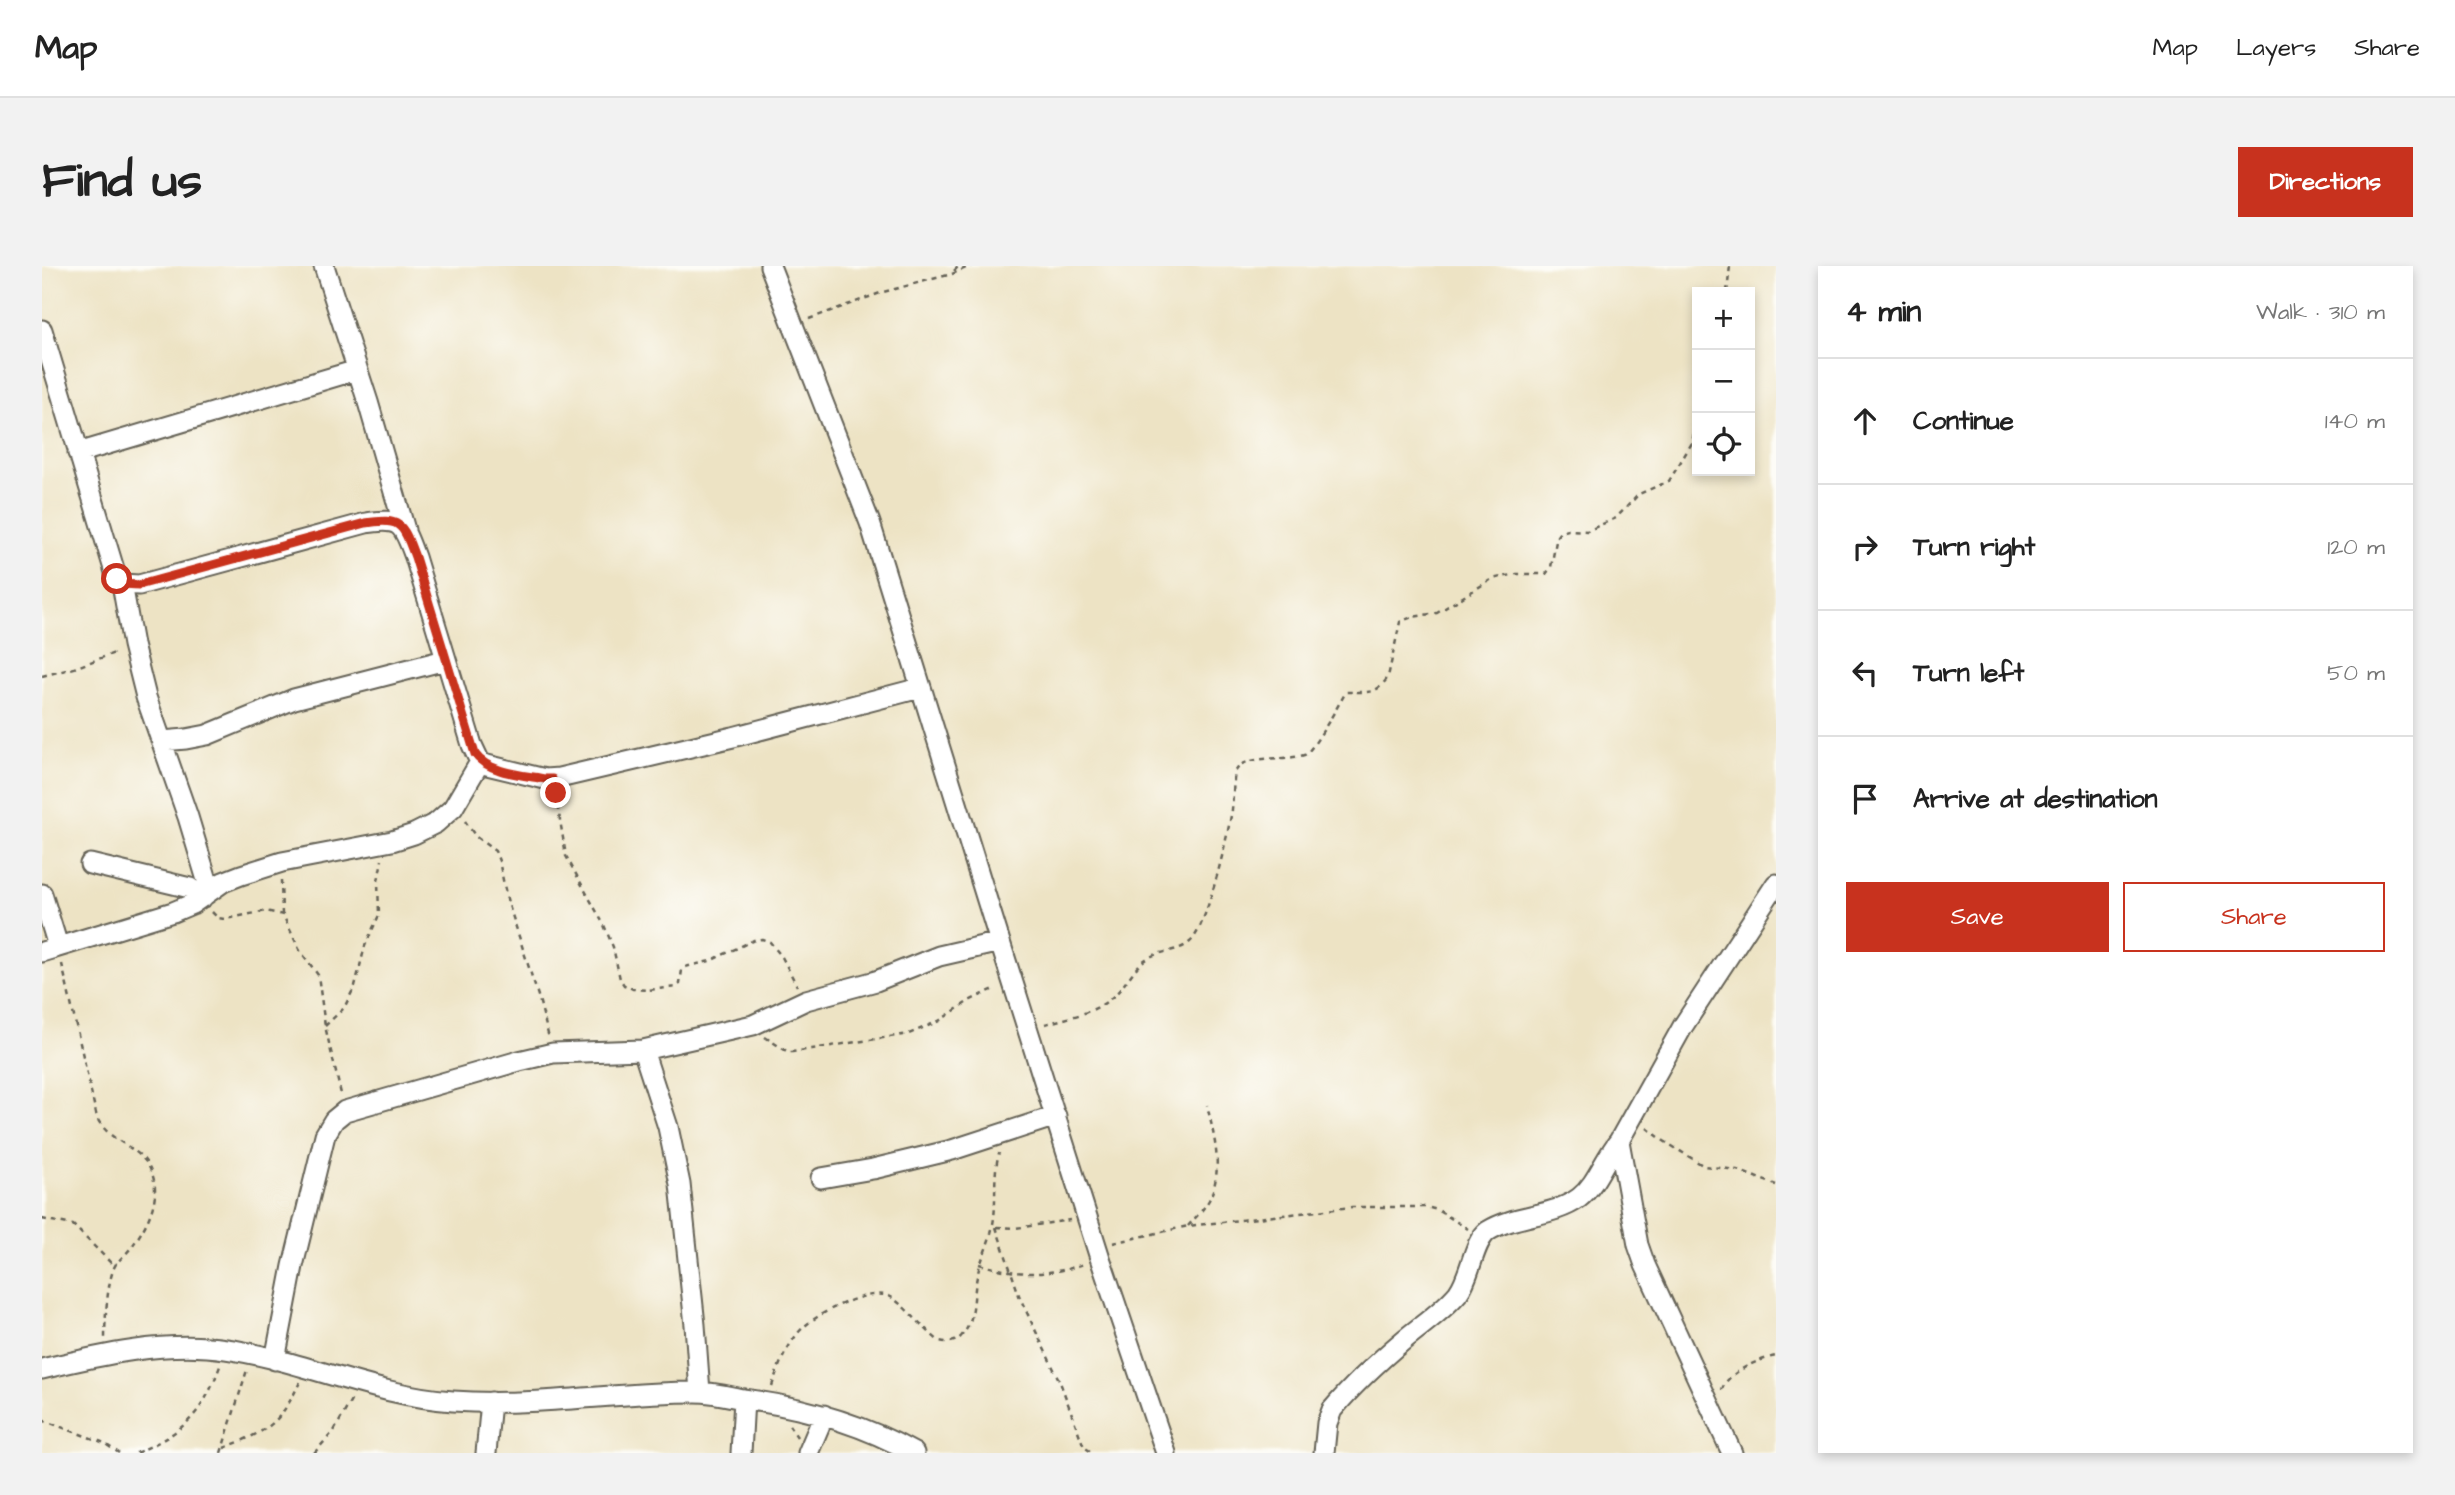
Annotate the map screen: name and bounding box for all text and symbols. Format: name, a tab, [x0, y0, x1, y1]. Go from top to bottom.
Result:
text: Map	[35, 25, 97, 71]
text: Map	[2153, 31, 2198, 65]
text: Layers	[2236, 31, 2316, 65]
text: Share	[2354, 31, 2420, 65]
button: Directions	[2238, 147, 2413, 217]
text: Find us	[42, 148, 202, 216]
map controls	[1692, 287, 1755, 476]
button: +	[1692, 287, 1755, 350]
text: 4 min	[1846, 291, 1921, 333]
text: Walk · 310 m	[2256, 296, 2385, 328]
button: −	[1692, 350, 1755, 413]
icon: ahead	[1846, 402, 1884, 440]
text: Continue	[1913, 403, 2014, 439]
text: 140 m	[2325, 405, 2385, 437]
button: locate	[1692, 413, 1755, 476]
icon: right	[1846, 528, 1884, 566]
text: Turn right	[1913, 529, 2035, 565]
text: 120 m	[2327, 531, 2385, 563]
route start	[101, 563, 132, 594]
icon: left	[1846, 654, 1884, 692]
text: Turn left	[1913, 655, 2024, 691]
text: 50 m	[2327, 657, 2385, 689]
route end	[540, 777, 571, 808]
icon: arrive	[1846, 780, 1884, 818]
text: Arrive at destination	[1913, 781, 2158, 817]
button: Save	[1846, 882, 2109, 952]
button: Share	[2123, 882, 2385, 952]

